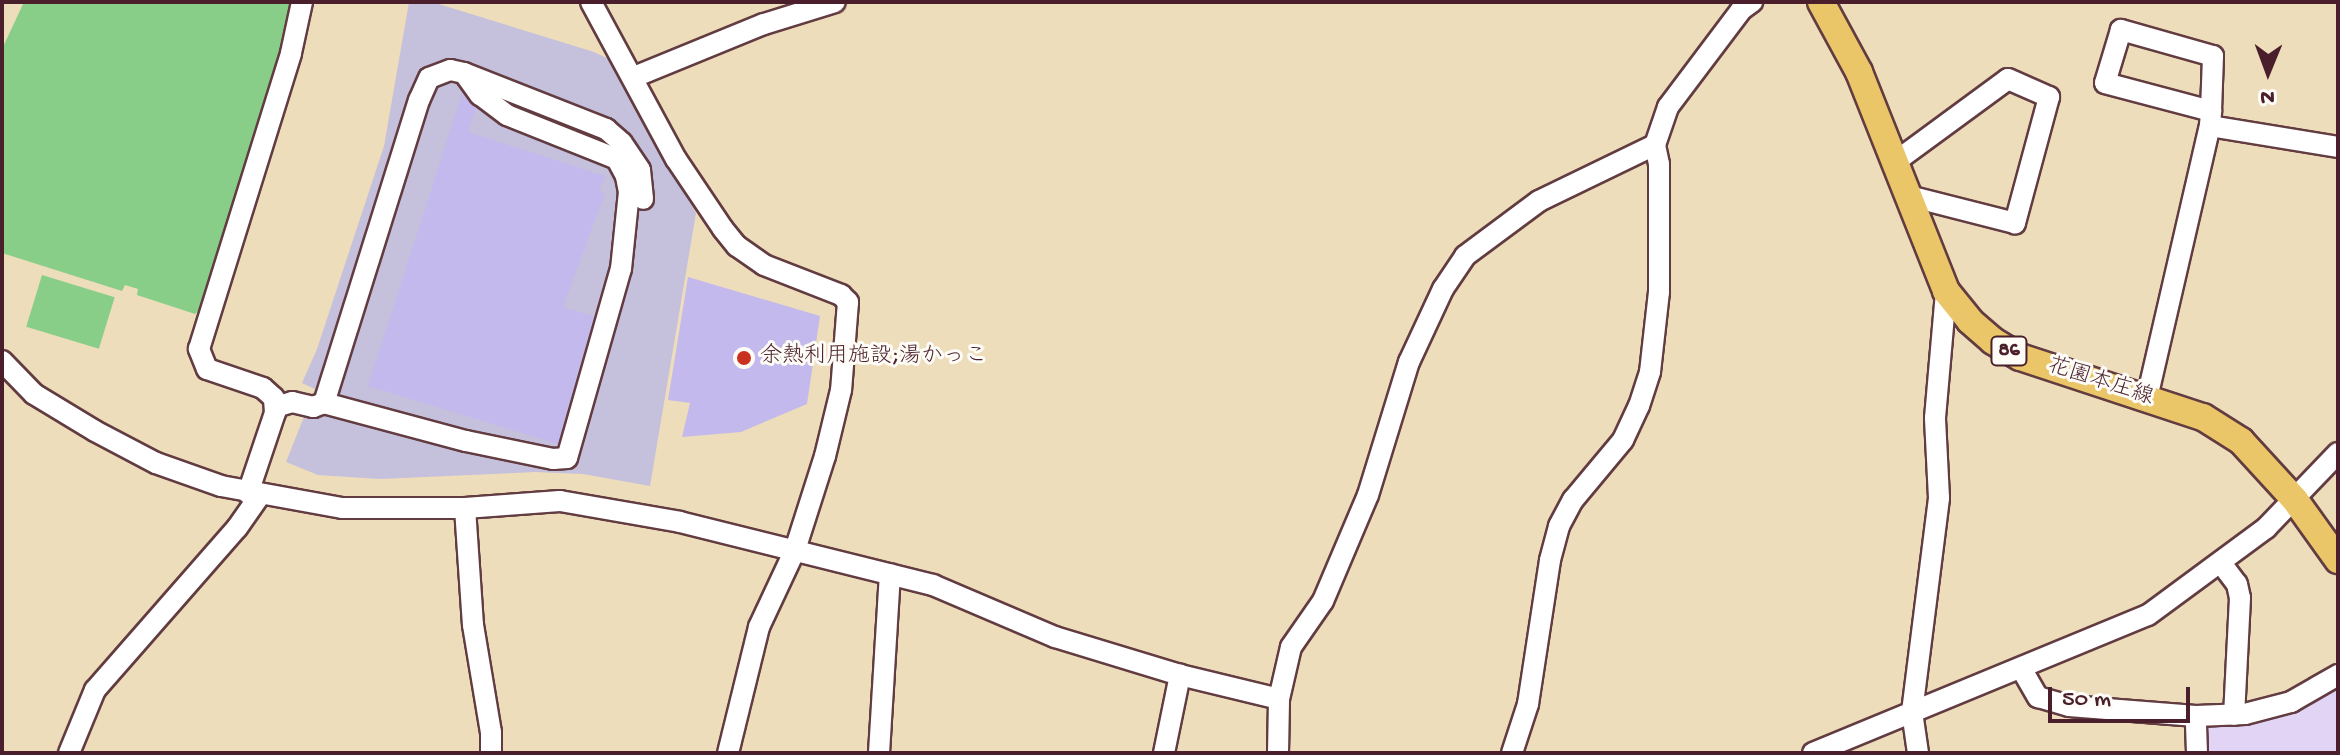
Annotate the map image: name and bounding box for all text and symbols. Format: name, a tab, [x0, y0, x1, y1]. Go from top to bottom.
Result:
north arrow	[2228, 32, 2308, 112]
text: N	[2260, 83, 2275, 109]
road number: 86	[1989, 335, 2029, 367]
place label: 余熱利用施設;湯かっこ	[760, 345, 987, 371]
marker: 余熱利用施設;湯かっこ	[735, 349, 753, 367]
street label: 花園本庄線	[2044, 353, 2156, 413]
scale bar	[2052, 671, 2194, 721]
text: 50 m	[2062, 686, 2111, 715]

